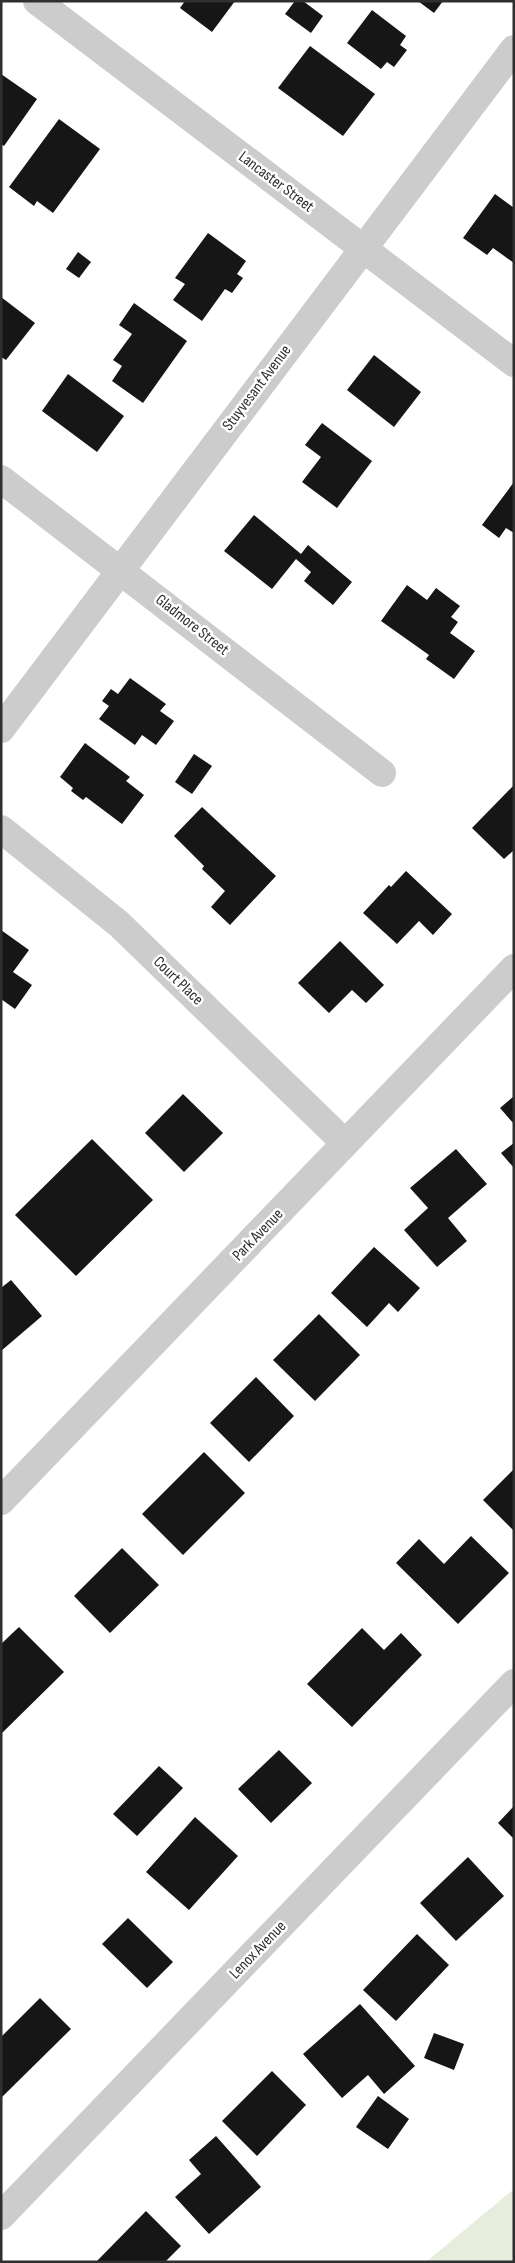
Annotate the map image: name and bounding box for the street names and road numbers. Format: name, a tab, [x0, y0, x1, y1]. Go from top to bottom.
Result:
street label: Lancaster Street	[235, 148, 317, 216]
street label: Stuyvesant Avenue	[219, 341, 295, 435]
street label: Gladmore Street	[152, 590, 233, 660]
street label: Court Place	[149, 953, 207, 1009]
street label: Park Avenue	[229, 1205, 287, 1265]
street label: Lenox Avenue	[226, 1917, 290, 1983]

